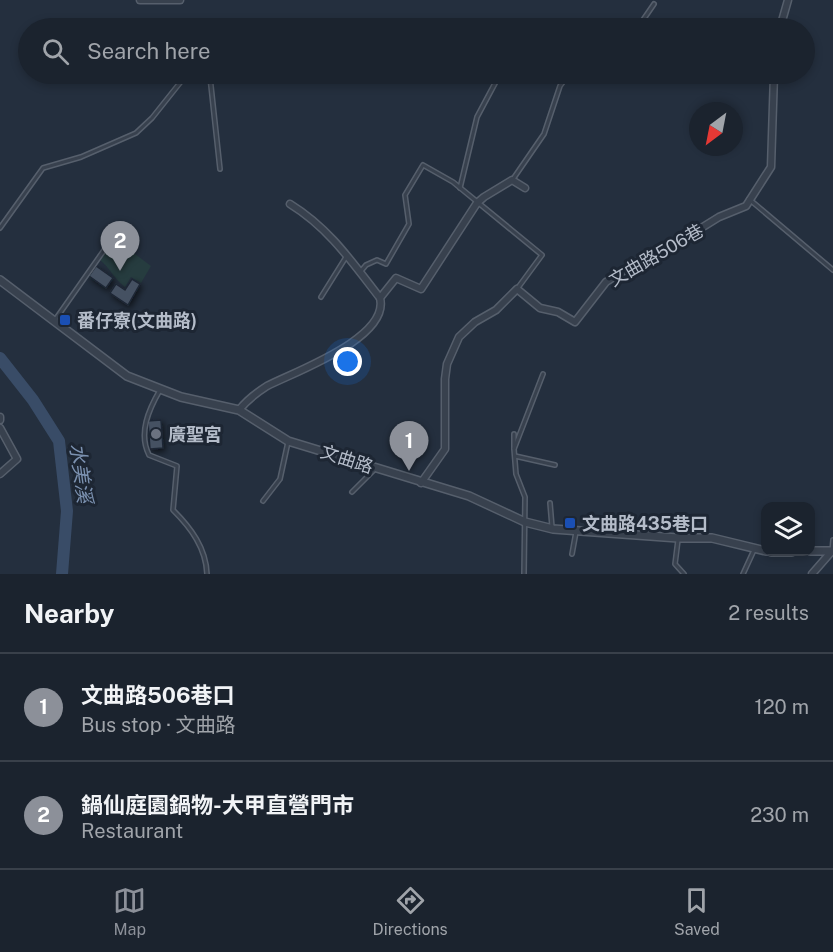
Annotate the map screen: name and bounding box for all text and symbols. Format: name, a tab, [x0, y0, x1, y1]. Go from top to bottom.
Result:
search box	[18, 18, 815, 84]
icon: search	[39, 35, 72, 68]
text: Search here	[87, 38, 211, 64]
north arrow	[689, 102, 743, 156]
street label: 文曲路506巷	[605, 219, 707, 291]
pin: 2	[100, 222, 140, 271]
place label: 番仔寮(文曲路)	[77, 310, 197, 331]
marker: 番仔寮(文曲路)	[58, 313, 72, 327]
your location	[333, 347, 362, 376]
pin: 1	[390, 422, 428, 471]
place label: 廣聖宮	[168, 424, 222, 445]
marker: 廣聖宮	[149, 427, 163, 441]
street label: 文曲路	[318, 441, 376, 477]
water label: 水美溪	[65, 442, 97, 507]
map controls	[761, 502, 815, 556]
button: layers	[761, 502, 815, 556]
place label: 文曲路435巷口	[582, 513, 708, 534]
marker: 文曲路435巷口	[563, 516, 577, 530]
text: Nearby	[24, 598, 114, 629]
text: 2 results	[728, 601, 809, 625]
text: 文曲路506巷口	[81, 682, 235, 708]
text: 1	[39, 695, 48, 719]
text: 120 m	[755, 695, 809, 719]
text: Bus stop · 文曲路	[81, 713, 236, 737]
text: 鍋仙庭園鍋物-大甲直營門市	[81, 792, 354, 818]
text: 2	[37, 803, 50, 827]
text: 230 m	[750, 803, 809, 827]
text: Restaurant	[81, 819, 183, 843]
tab: Map	[113, 884, 146, 939]
tab: Directions	[373, 884, 448, 939]
tab: Saved	[674, 884, 720, 939]

